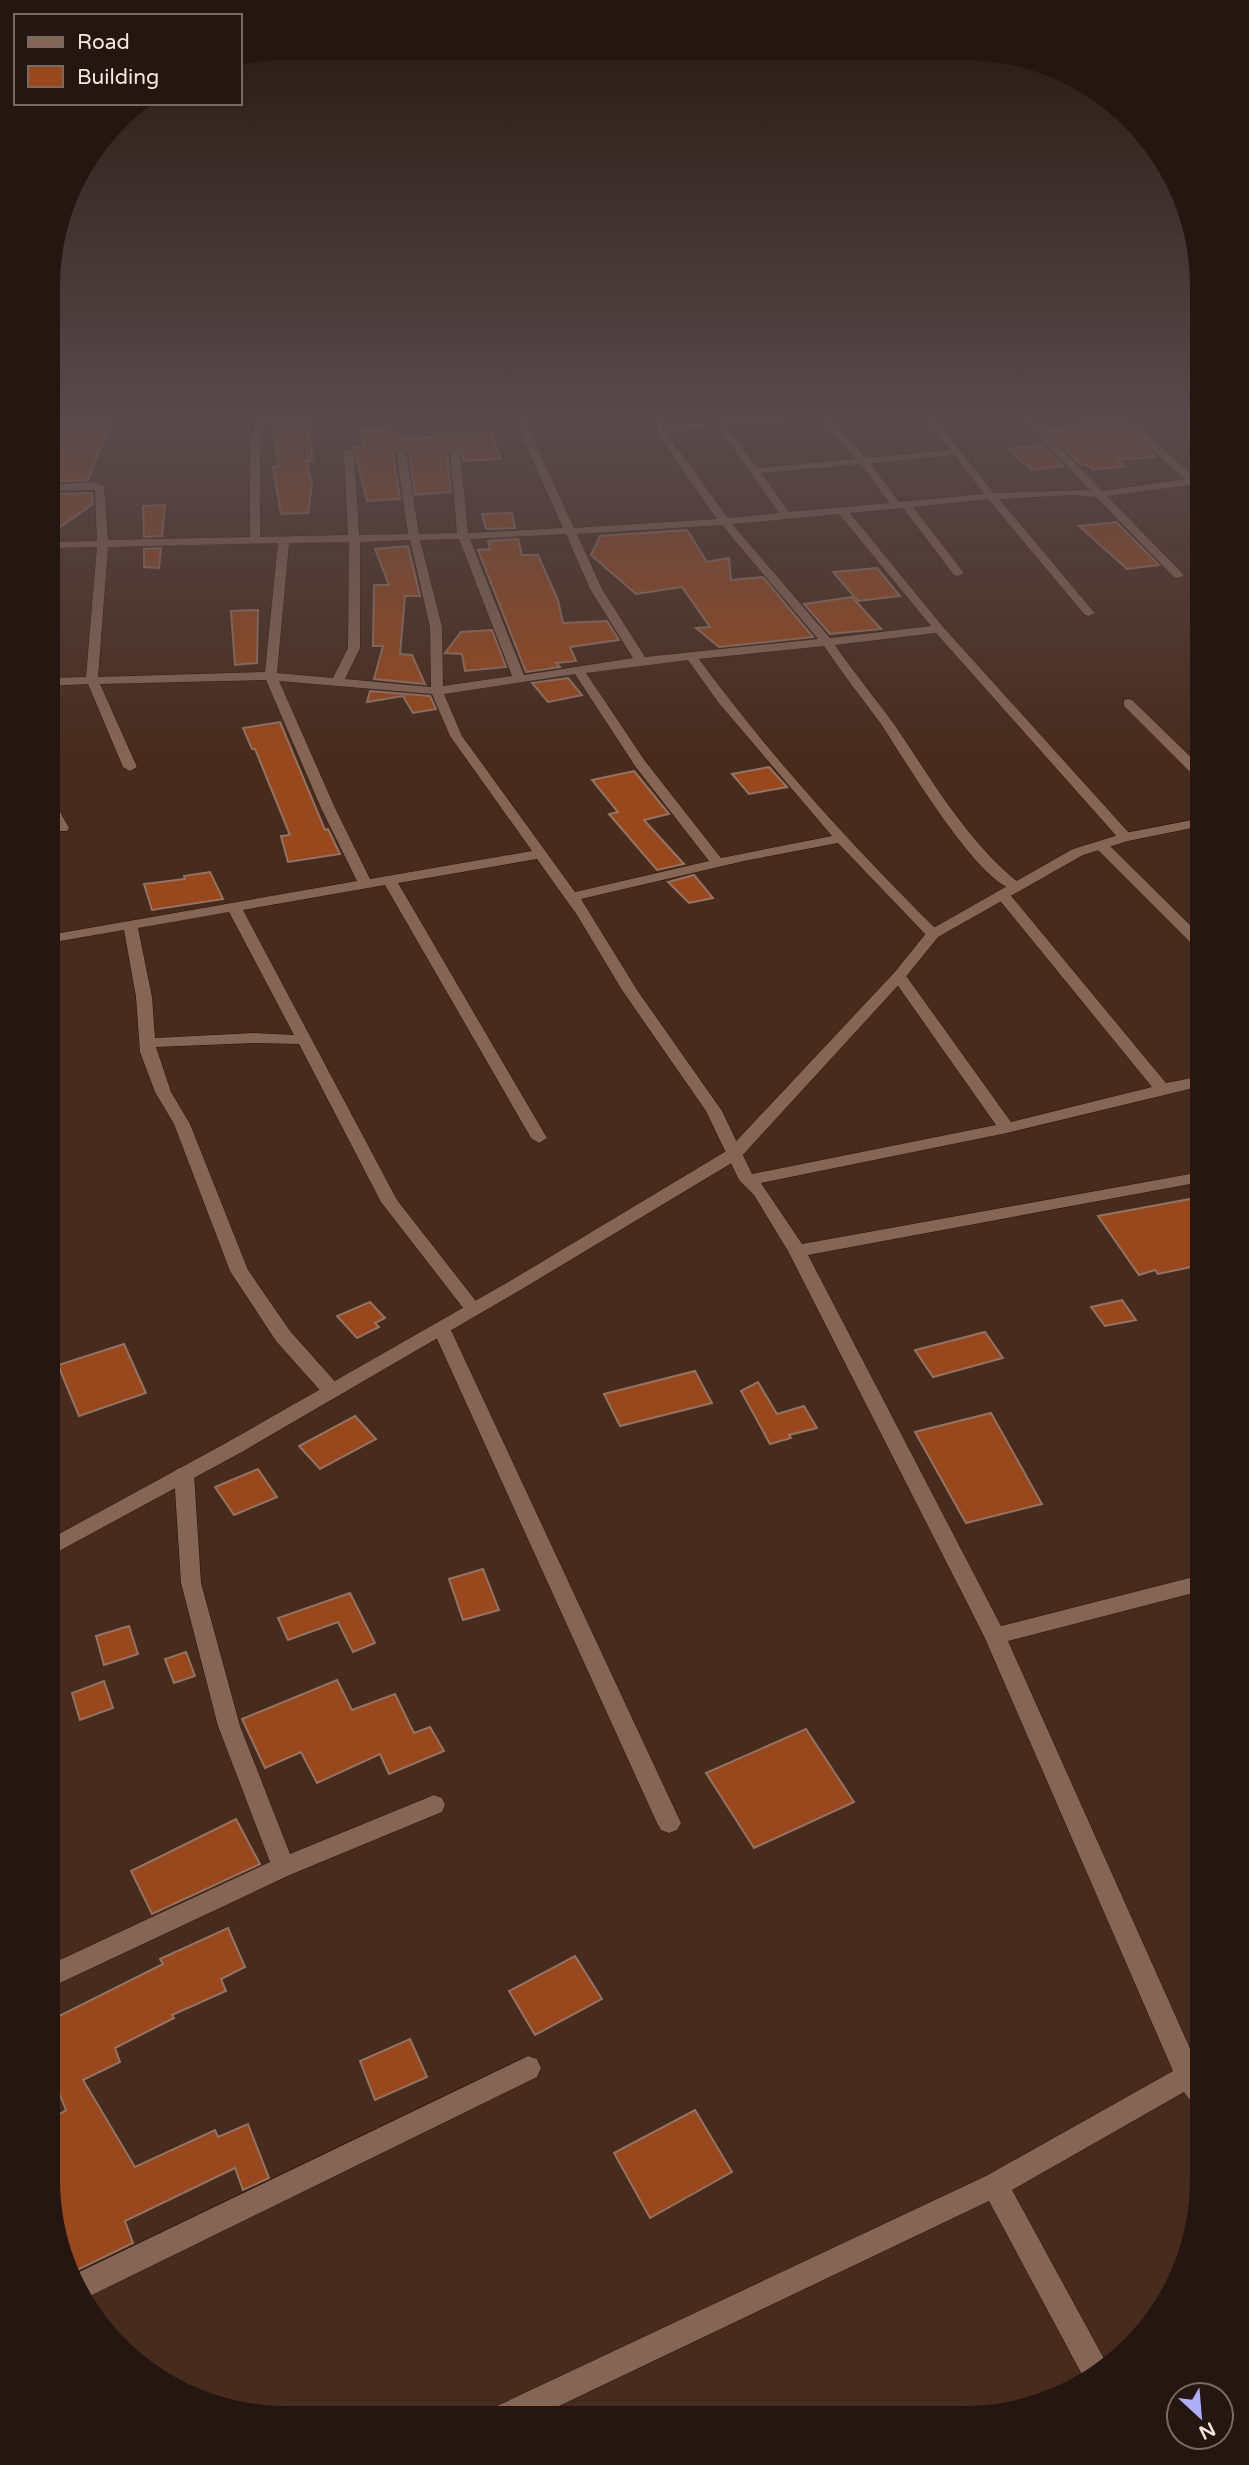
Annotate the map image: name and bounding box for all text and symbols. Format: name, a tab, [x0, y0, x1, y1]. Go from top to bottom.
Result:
legend	[14, 14, 242, 105]
text: Road	[77, 30, 130, 55]
text: Building	[77, 65, 159, 90]
north arrow	[1165, 2381, 1235, 2451]
text: N	[1195, 2417, 1219, 2444]

